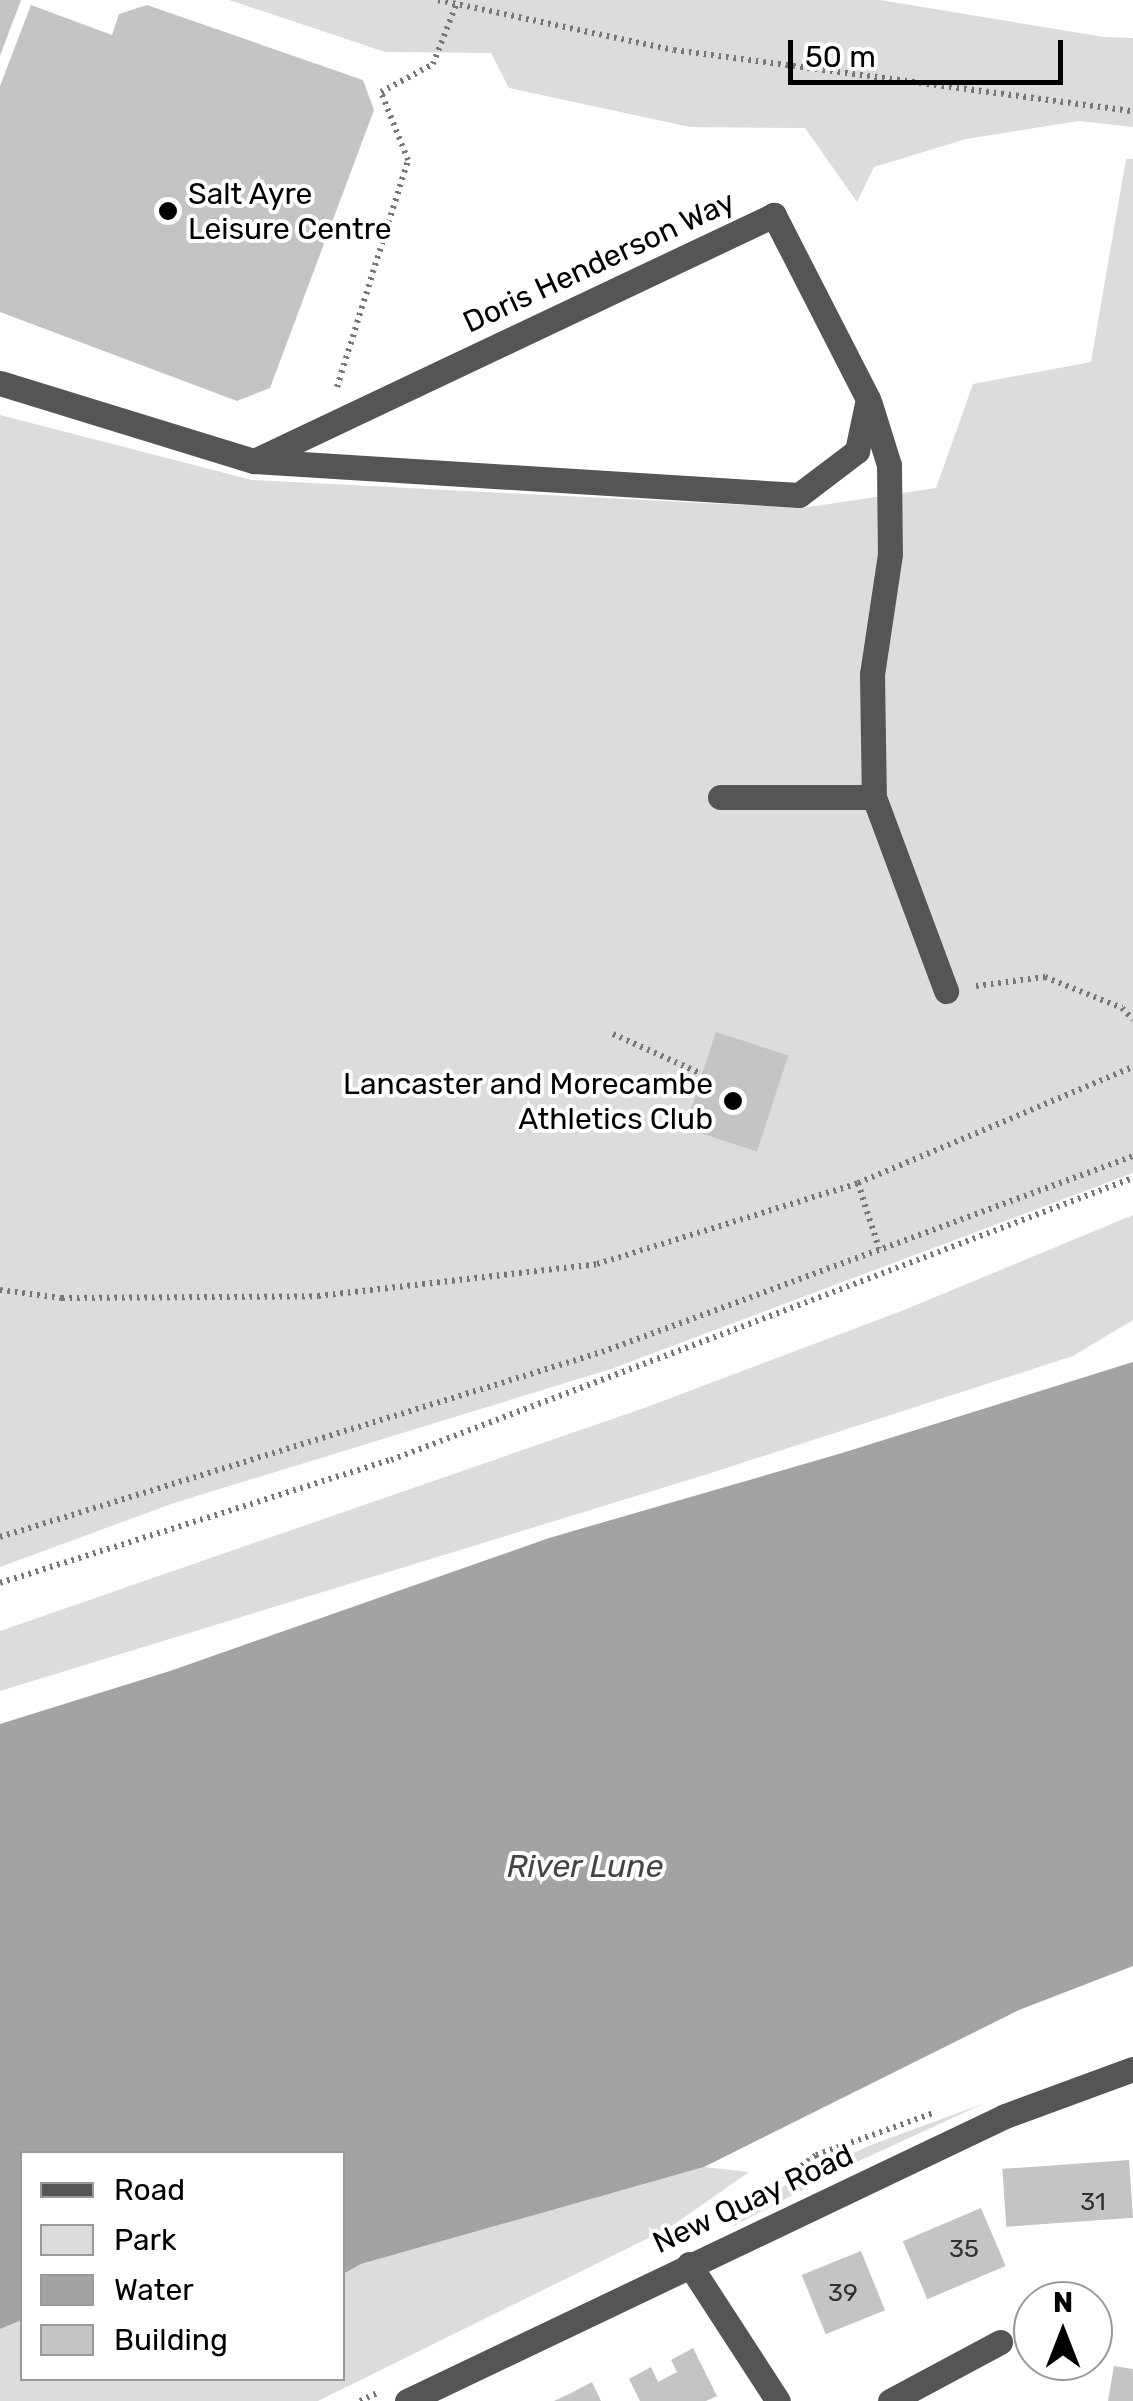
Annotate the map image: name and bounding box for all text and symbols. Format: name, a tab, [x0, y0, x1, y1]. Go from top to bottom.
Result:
scale bar	[793, 20, 1068, 82]
text: 50 m	[805, 39, 876, 75]
place label: Salt Ayre Leisure Centre	[188, 176, 392, 246]
street label: Doris Henderson Way	[457, 183, 741, 341]
marker: Salt Ayre Leisure Centre	[157, 200, 179, 222]
place label: Lancaster and Morecambe Athletics Club	[342, 1066, 713, 1136]
marker: Lancaster and Morecambe Athletics Club	[722, 1090, 744, 1112]
water label: River Lune	[506, 1847, 664, 1885]
street label: New Quay Road	[646, 2137, 860, 2261]
legend	[20, 2151, 345, 2381]
text: Road	[114, 2172, 185, 2208]
house number: 31	[1080, 2187, 1106, 2217]
text: Park	[114, 2222, 176, 2258]
house number: 35	[949, 2234, 979, 2264]
text: Water	[114, 2272, 194, 2308]
house number: 39	[828, 2278, 858, 2308]
north arrow	[1013, 2281, 1113, 2381]
text: N	[1053, 2286, 1073, 2319]
text: Building	[114, 2322, 228, 2358]

